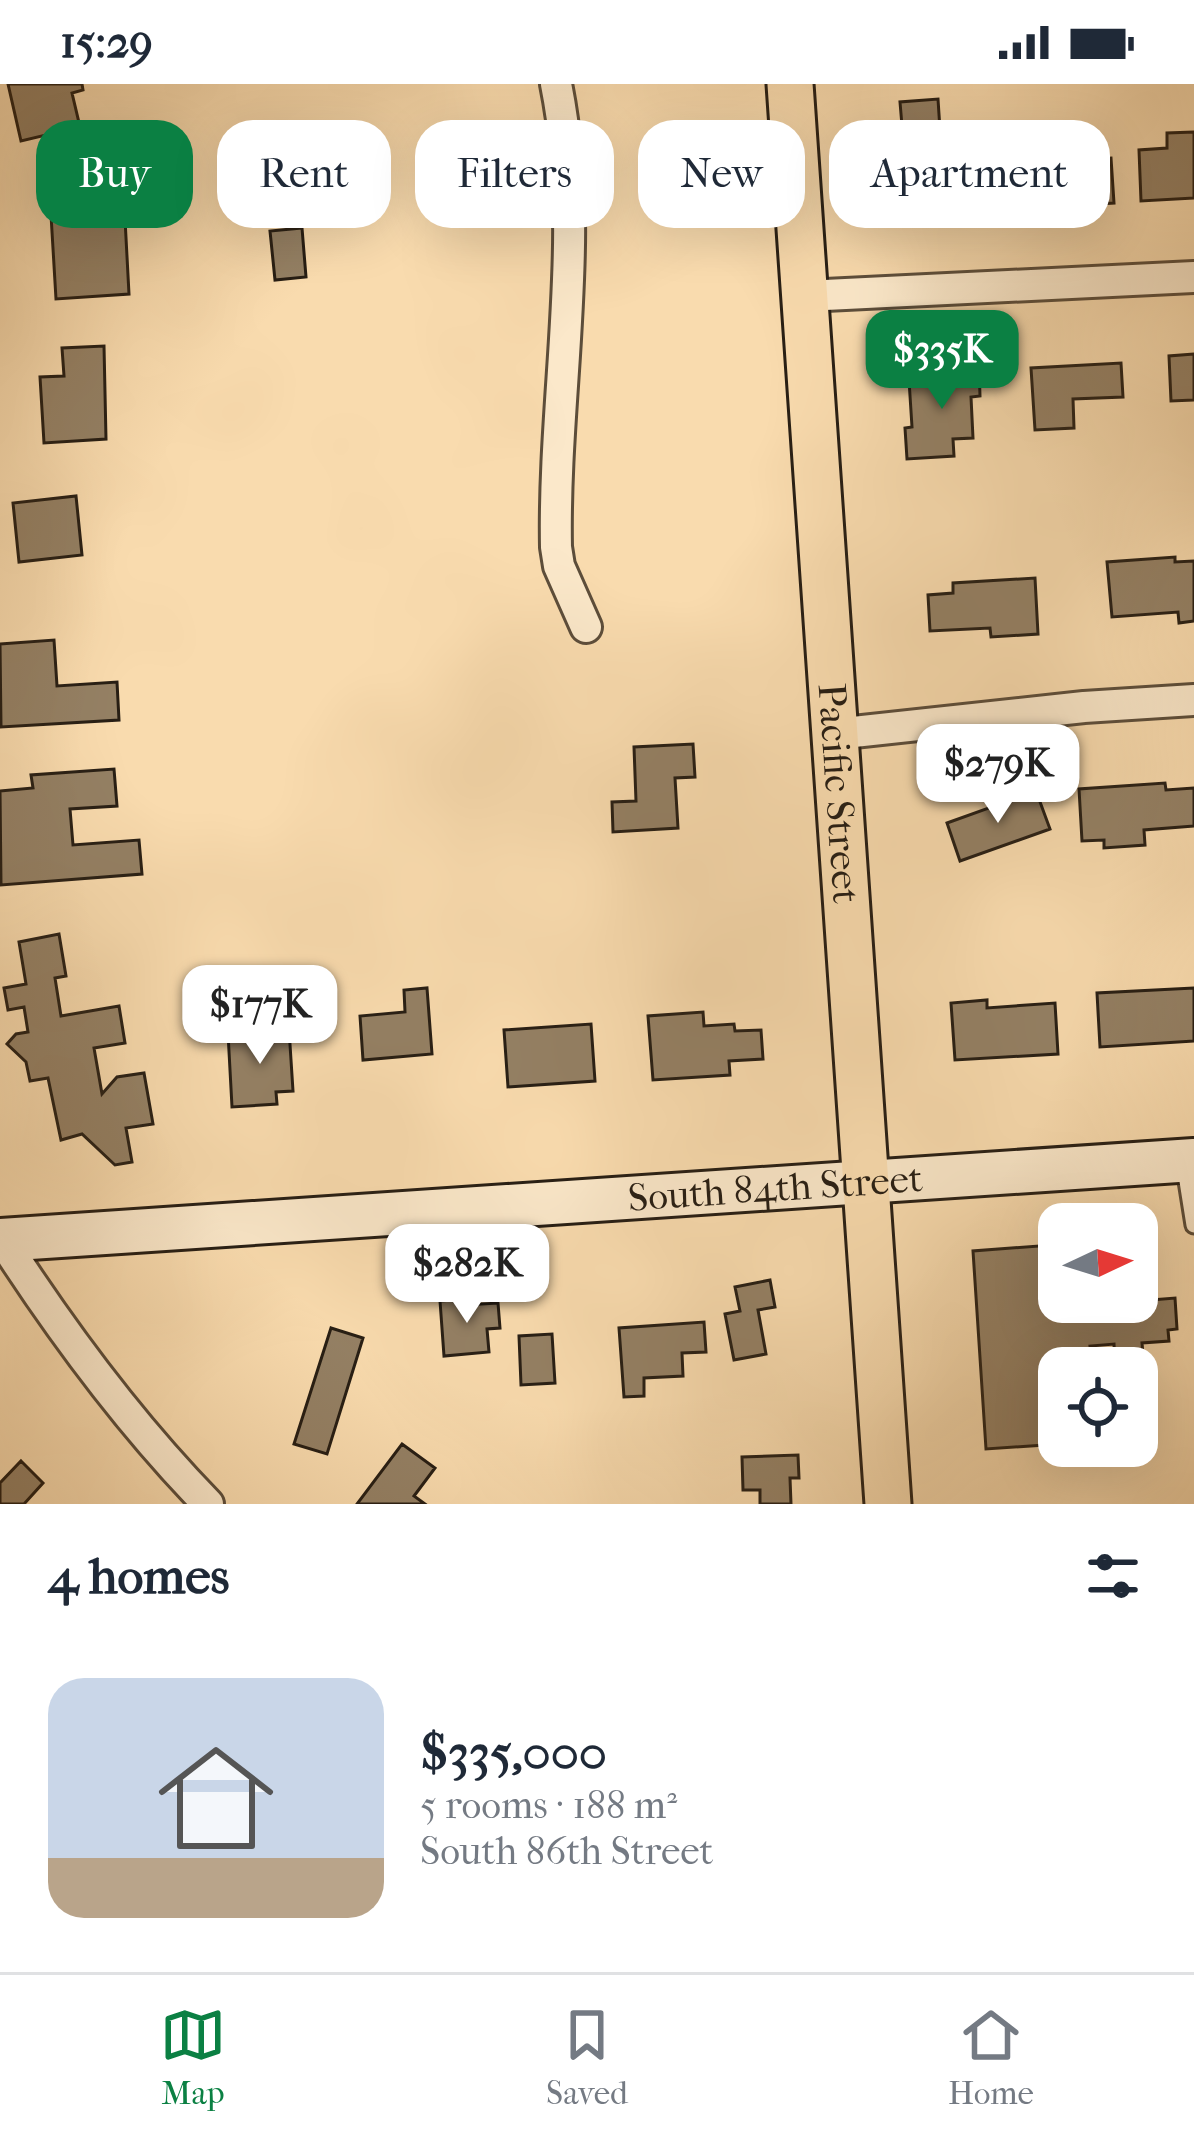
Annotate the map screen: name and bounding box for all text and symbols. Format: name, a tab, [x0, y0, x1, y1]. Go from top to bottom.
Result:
text: 15:29	[60, 16, 153, 69]
chip: Buy	[36, 120, 193, 228]
chip: Rent	[217, 120, 391, 228]
chip: Filters	[415, 120, 614, 228]
chip: New	[638, 120, 805, 228]
chip: Apartment	[829, 120, 1110, 228]
pin: $335K	[858, 310, 1026, 412]
text: $335K	[893, 326, 991, 372]
street label: Pacific Street	[808, 682, 869, 905]
pin: $279K	[914, 724, 1082, 826]
text: $279K	[943, 740, 1053, 786]
pin: $177K	[176, 965, 344, 1067]
text: $177K	[209, 981, 311, 1027]
street label: South 84th Street	[626, 1155, 924, 1221]
north arrow	[1038, 1203, 1158, 1323]
map controls	[1038, 1203, 1158, 1467]
pin: $282K	[383, 1224, 551, 1326]
text: $282K	[412, 1240, 522, 1286]
button: locate	[1038, 1347, 1158, 1467]
icon: filters	[1080, 1543, 1146, 1609]
text: 4 homes	[48, 1546, 229, 1606]
text: $335,000	[420, 1722, 607, 1782]
icon: home	[144, 1726, 288, 1870]
text: 5 rooms · 188 m²	[420, 1782, 677, 1828]
text: South 86th Street	[420, 1828, 714, 1874]
tab: Map	[160, 2002, 226, 2113]
tab: Saved	[546, 2002, 628, 2113]
tab: Home	[948, 2002, 1034, 2113]

